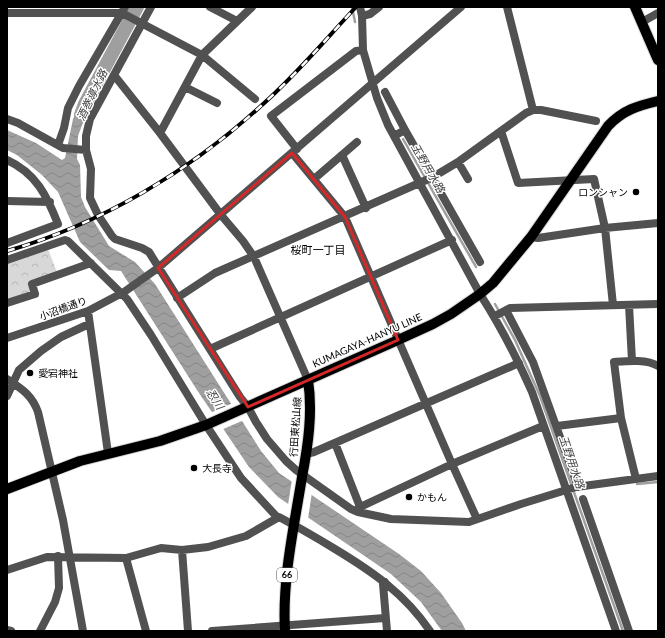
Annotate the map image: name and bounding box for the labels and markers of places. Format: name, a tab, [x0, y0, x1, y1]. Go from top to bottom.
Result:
place label: ロンシャン	[578, 186, 628, 198]
marker: ロンシャン	[631, 187, 641, 197]
place label: 愛宕神社	[38, 367, 78, 379]
marker: 愛宕神社	[25, 368, 35, 378]
place label: 大長寺	[202, 462, 232, 474]
marker: 大長寺	[189, 463, 199, 473]
place label: かもん	[417, 491, 447, 503]
marker: かもん	[404, 492, 414, 502]

